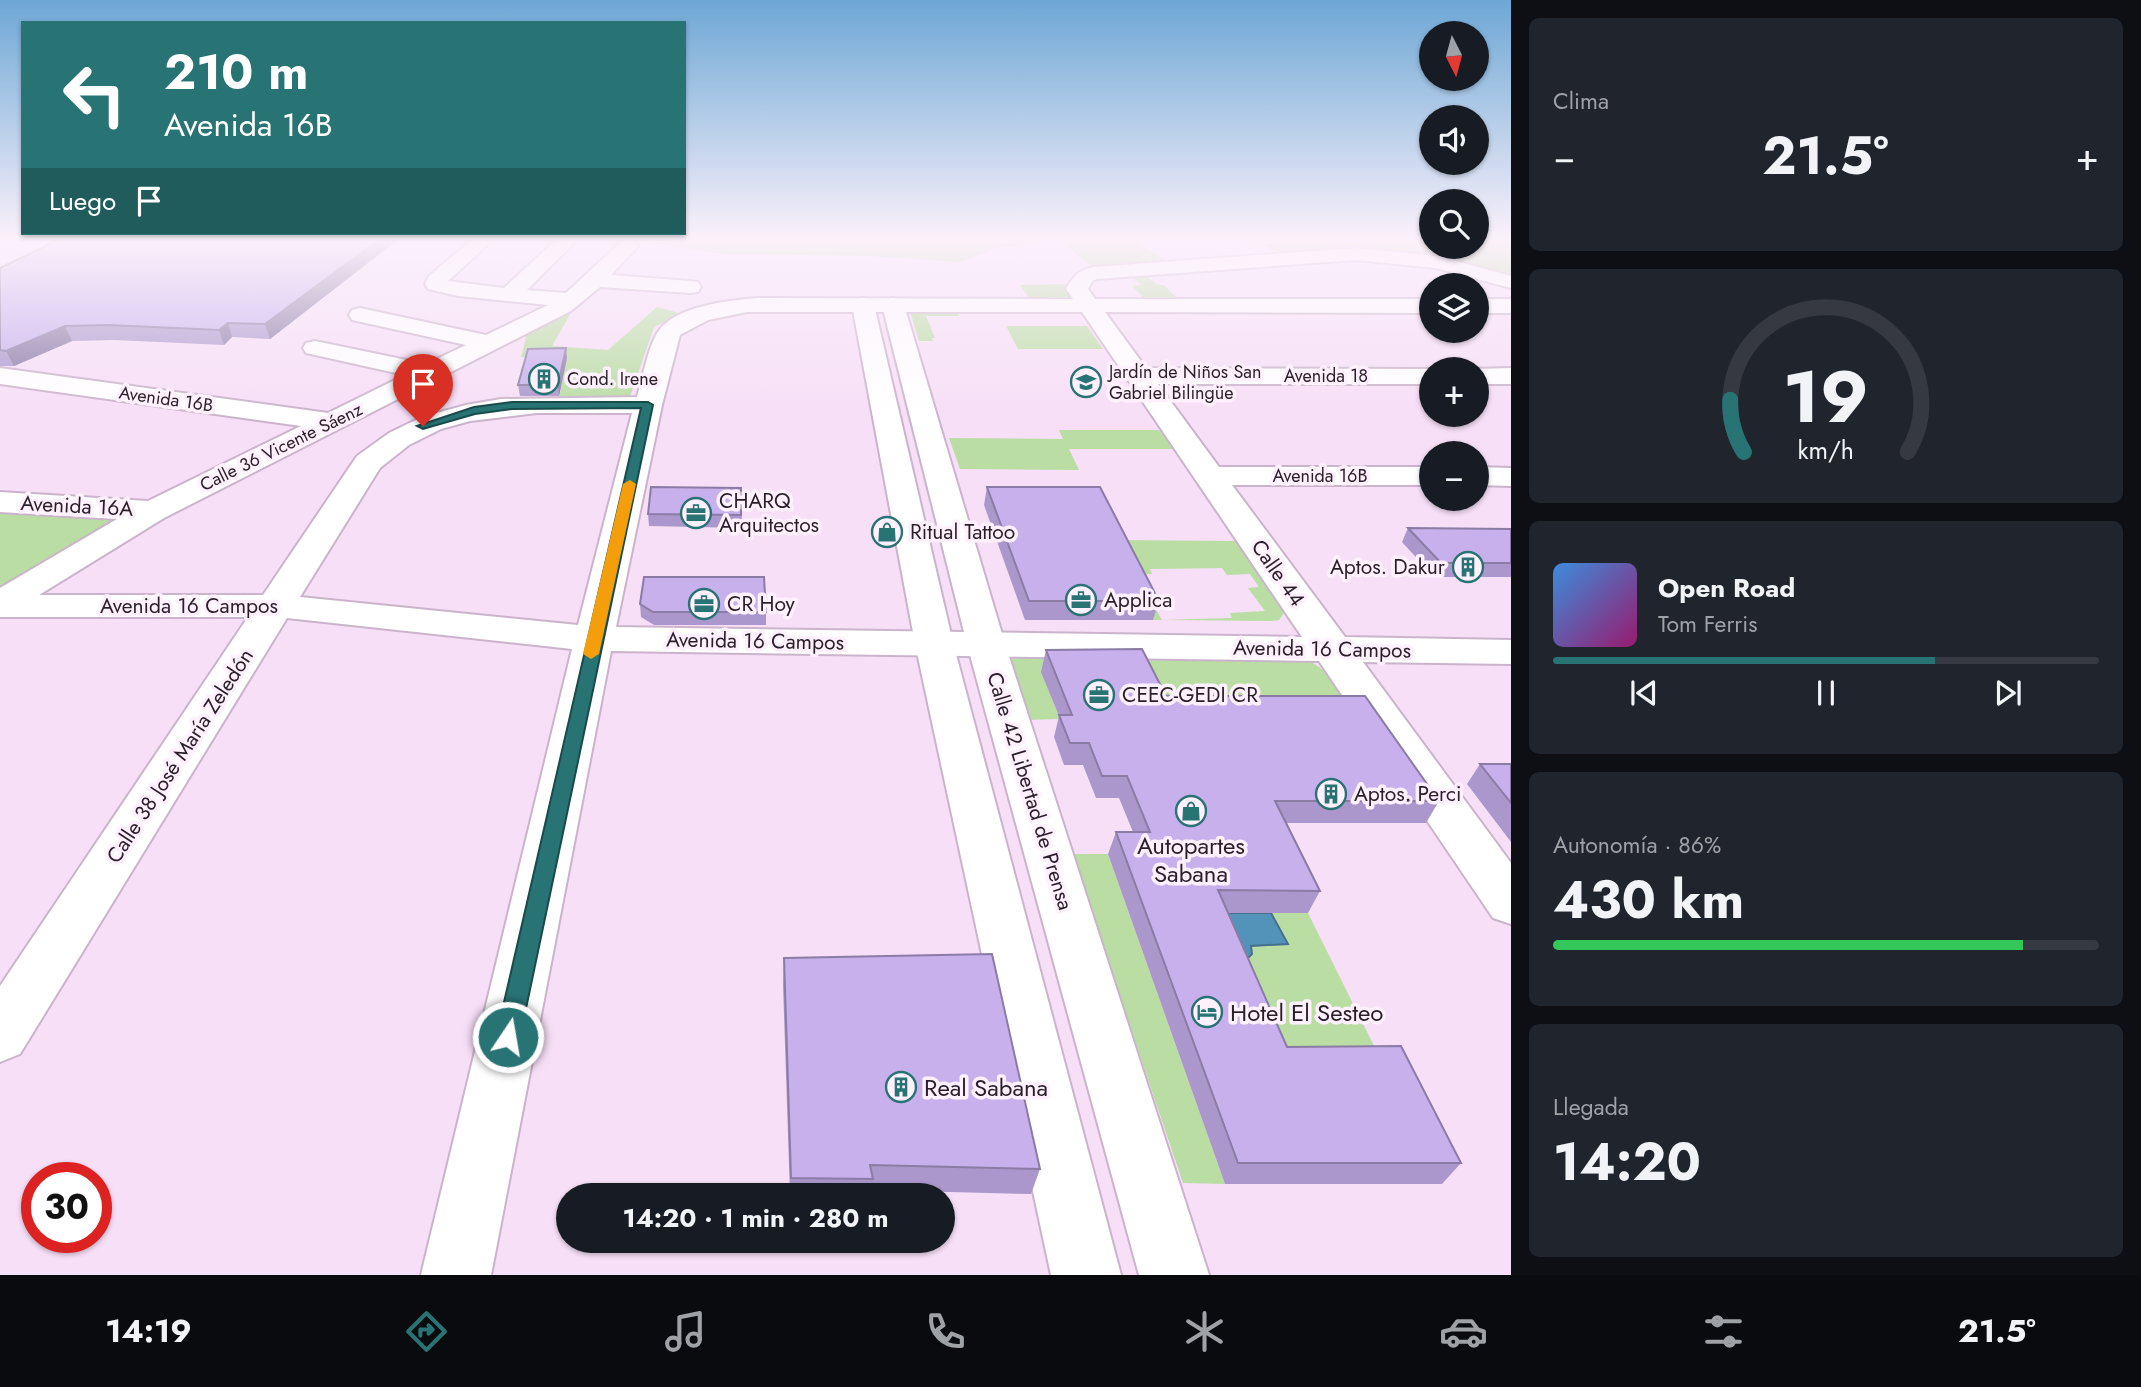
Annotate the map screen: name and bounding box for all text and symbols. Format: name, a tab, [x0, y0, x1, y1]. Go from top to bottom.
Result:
north arrow	[1419, 21, 1489, 91]
map controls	[1419, 21, 1489, 511]
text: 210 m	[164, 37, 308, 107]
icon: left	[49, 49, 140, 140]
text: Clima	[1553, 84, 1609, 118]
text: Avenida 16B	[164, 102, 333, 148]
button: sound	[1419, 105, 1489, 175]
text: 21.5°	[1762, 118, 1889, 194]
text: −	[1553, 129, 1575, 184]
text: +	[2076, 129, 2099, 184]
text: Luego	[49, 182, 116, 220]
icon: arrive	[130, 182, 168, 220]
button: search	[1419, 189, 1489, 259]
button: layers	[1419, 273, 1489, 343]
text: 19	[1783, 345, 1869, 450]
pin	[393, 354, 453, 426]
button: +	[1419, 357, 1489, 427]
place label: Jardín de Niños San Gabriel Bilingüe	[1107, 359, 1261, 406]
building icon: Cond. Irene	[527, 362, 561, 396]
street label: Avenida 18	[1284, 363, 1368, 389]
icon: arrive	[404, 365, 442, 403]
school or university icon: Jardín de Niños San Gabriel Bilingüe	[1069, 365, 1103, 399]
place label: Cond. Irene	[567, 366, 658, 392]
street label: Avenida 16B	[117, 380, 215, 418]
street label: Calle 36 Vicente Sáenz	[195, 396, 367, 498]
text: km/h	[1798, 432, 1854, 468]
button: −	[1419, 441, 1489, 511]
street label: Avenida 16B	[1273, 463, 1367, 489]
place label: CHARQ Arquitectos	[719, 486, 819, 540]
street label: Avenida 16A	[20, 488, 134, 524]
office icon: CHARQ Arquitectos	[679, 496, 713, 530]
shop icon: Ritual Tattoo	[870, 515, 904, 549]
place label: Ritual Tattoo	[910, 517, 1015, 547]
street label: Calle 44	[1244, 533, 1312, 613]
building icon: Aptos. Dakur	[1451, 550, 1485, 584]
place label: Aptos. Dakur	[1330, 552, 1446, 582]
text: Open Road	[1658, 569, 1795, 607]
office icon: Applica	[1064, 583, 1098, 617]
place label: Applica	[1104, 585, 1172, 615]
office icon: CR Hoy	[687, 587, 721, 621]
place label: CR Hoy	[727, 589, 796, 619]
street label: Avenida 16 Campos	[100, 591, 278, 621]
text: Tom Ferris	[1658, 607, 1757, 641]
street label: Avenida 16 Campos	[666, 624, 844, 658]
street label: Avenida 16 Campos	[1233, 632, 1411, 666]
street label: Calle 38 José María Zeledón	[99, 643, 261, 869]
street label: Calle 42 Libertad de Prensa	[979, 668, 1081, 914]
icon: previous	[1625, 674, 1663, 712]
icon: pause	[1807, 674, 1845, 712]
icon: next	[1989, 674, 2027, 712]
office icon: CEEC-GEDI CR	[1082, 678, 1116, 712]
place label: CEEC-GEDI CR	[1122, 680, 1258, 710]
building icon: Aptos. Perci	[1314, 777, 1348, 811]
place label: Aptos. Perci	[1354, 779, 1461, 809]
shop icon: Autopartes Sabana	[1174, 794, 1208, 828]
place label: Autopartes Sabana	[1137, 828, 1245, 891]
text: Autonomía · 86%	[1553, 828, 1721, 862]
text: 430 km	[1553, 862, 1744, 938]
hotel icon: Hotel El Sesteo	[1190, 995, 1224, 1029]
place label: Hotel El Sesteo	[1230, 995, 1383, 1030]
position arrow	[471, 1000, 545, 1074]
building icon: Real Sabana	[884, 1070, 918, 1104]
place label: Real Sabana	[924, 1070, 1048, 1105]
text: Llegada	[1553, 1090, 1629, 1124]
text: 14:20	[1553, 1124, 1701, 1200]
speed limit sign: 30	[21, 1162, 112, 1253]
text: 14:20 · 1 min · 280 m	[622, 1199, 889, 1237]
icon: directions	[402, 1307, 451, 1356]
icon: music	[661, 1307, 710, 1356]
icon: phone	[921, 1307, 970, 1356]
icon: climate	[1180, 1307, 1229, 1356]
icon: car	[1439, 1307, 1488, 1356]
icon: filters	[1699, 1307, 1748, 1356]
text: 14:19	[105, 1308, 192, 1354]
text: 21.5°	[1958, 1308, 2036, 1354]

